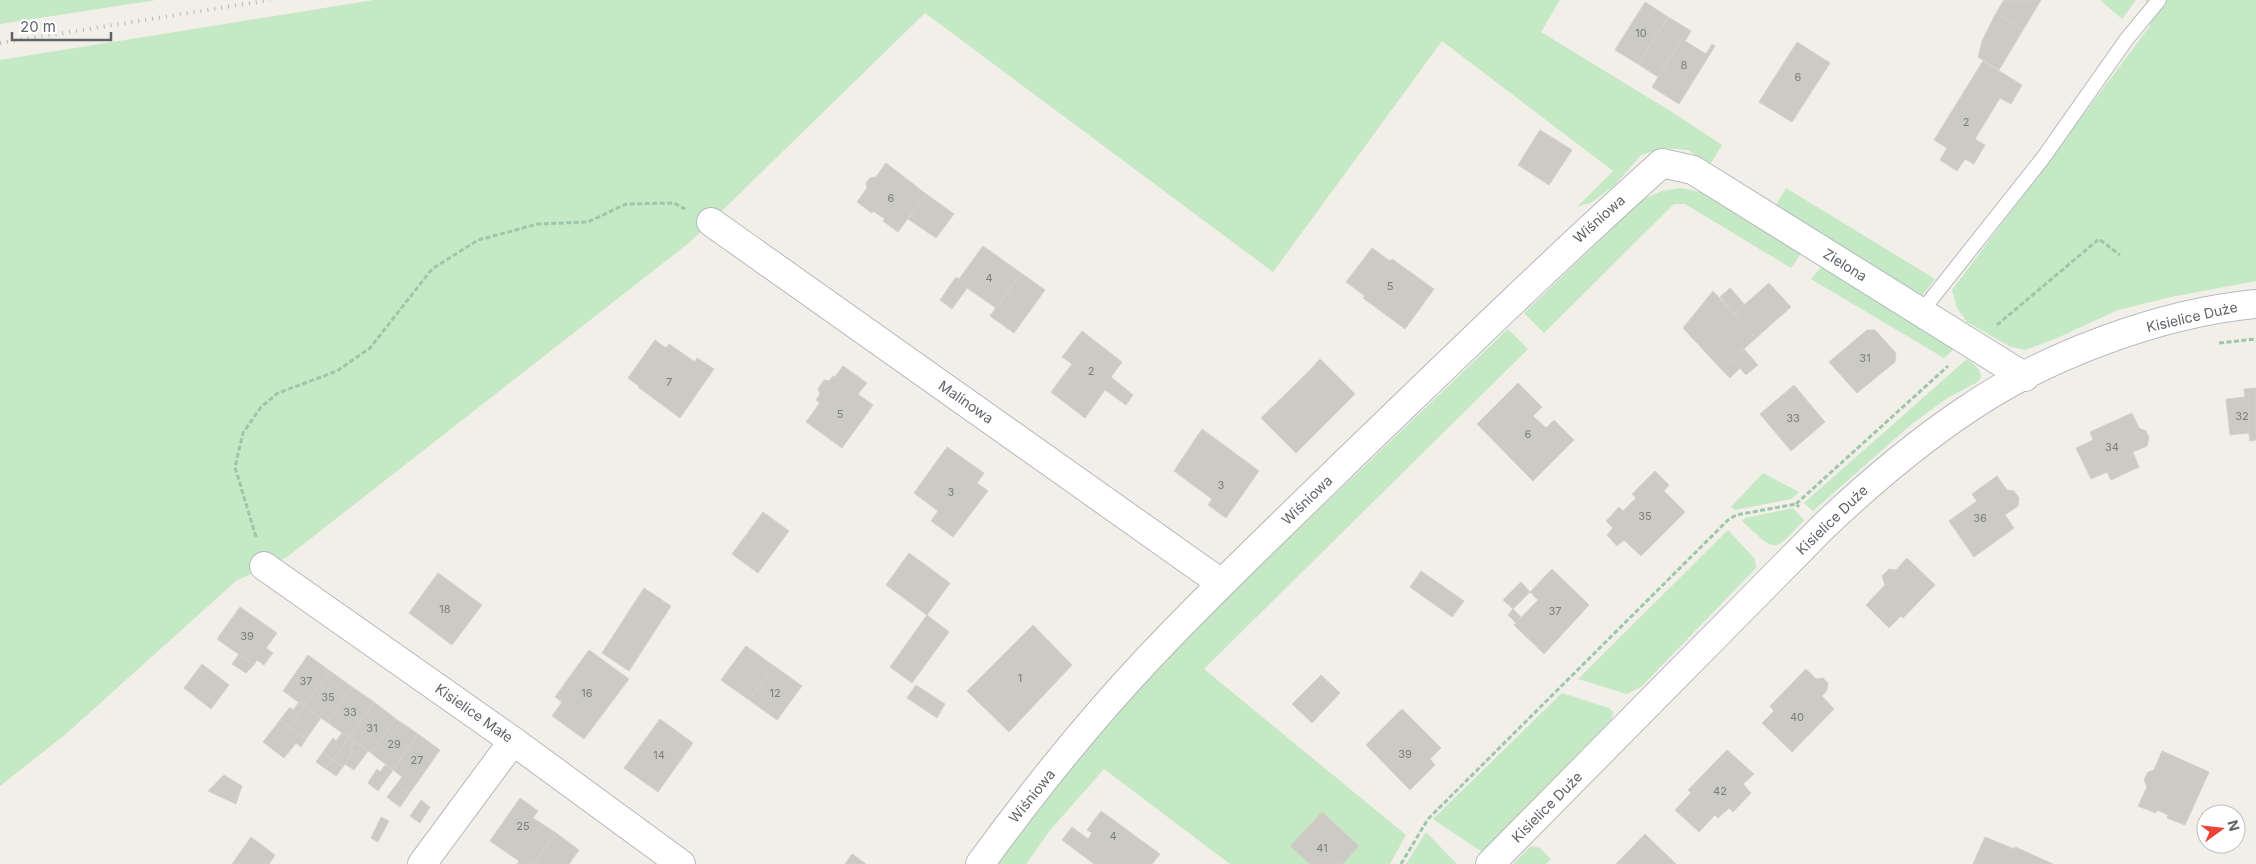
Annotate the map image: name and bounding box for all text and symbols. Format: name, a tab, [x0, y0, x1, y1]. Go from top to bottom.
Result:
scale bar	[12, 10, 111, 42]
text: 20 m	[20, 17, 56, 36]
house number: 10	[1635, 26, 1647, 40]
house number: 8	[1681, 58, 1688, 72]
house number: 6	[1795, 70, 1802, 84]
house number: 2	[1963, 115, 1969, 129]
house number: 6	[888, 191, 895, 205]
street label: Wiśniowa	[1569, 191, 1628, 246]
street label: Zielona	[1820, 245, 1870, 285]
house number: 4	[985, 271, 993, 285]
house number: 5	[1387, 279, 1394, 293]
street label: Kisielice Duże	[2145, 298, 2239, 335]
house number: 31	[1859, 351, 1871, 365]
house number: 2	[1088, 364, 1094, 378]
house number: 7	[666, 375, 672, 389]
street label: Malinowa	[936, 377, 997, 427]
house number: 5	[837, 407, 844, 421]
house number: 32	[2235, 409, 2249, 423]
house number: 33	[1786, 411, 1800, 425]
house number: 6	[1525, 427, 1532, 441]
house number: 34	[2105, 440, 2119, 454]
street label: Wiśniowa	[1278, 471, 1335, 528]
house number: 3	[1218, 478, 1225, 492]
street label: Kisielice Duże	[1792, 481, 1871, 558]
house number: 3	[948, 485, 955, 499]
house number: 35	[1638, 509, 1652, 523]
house number: 36	[1973, 511, 1987, 525]
house number: 18	[439, 602, 451, 616]
house number: 37	[1548, 604, 1562, 618]
house number: 39	[240, 629, 254, 643]
house number: 1	[1018, 671, 1022, 685]
house number: 37	[299, 674, 313, 688]
street label: Kisielice Małe	[432, 680, 516, 746]
house number: 16	[581, 686, 593, 700]
house number: 12	[769, 686, 781, 700]
house number: 35	[321, 690, 335, 704]
house number: 33	[343, 705, 357, 719]
house number: 40	[1790, 710, 1804, 724]
house number: 31	[366, 721, 378, 735]
house number: 29	[387, 737, 401, 751]
house number: 39	[1398, 747, 1412, 761]
house number: 14	[653, 748, 665, 762]
house number: 27	[411, 753, 423, 767]
street label: Wiśniowa	[1005, 766, 1058, 826]
street label: Kisielice Duże	[1508, 768, 1586, 846]
house number: 42	[1713, 784, 1727, 798]
north arrow	[2196, 804, 2246, 854]
text: N	[2224, 818, 2244, 833]
house number: 25	[516, 819, 530, 833]
house number: 4	[1109, 829, 1117, 843]
house number: 41	[1316, 841, 1328, 855]

